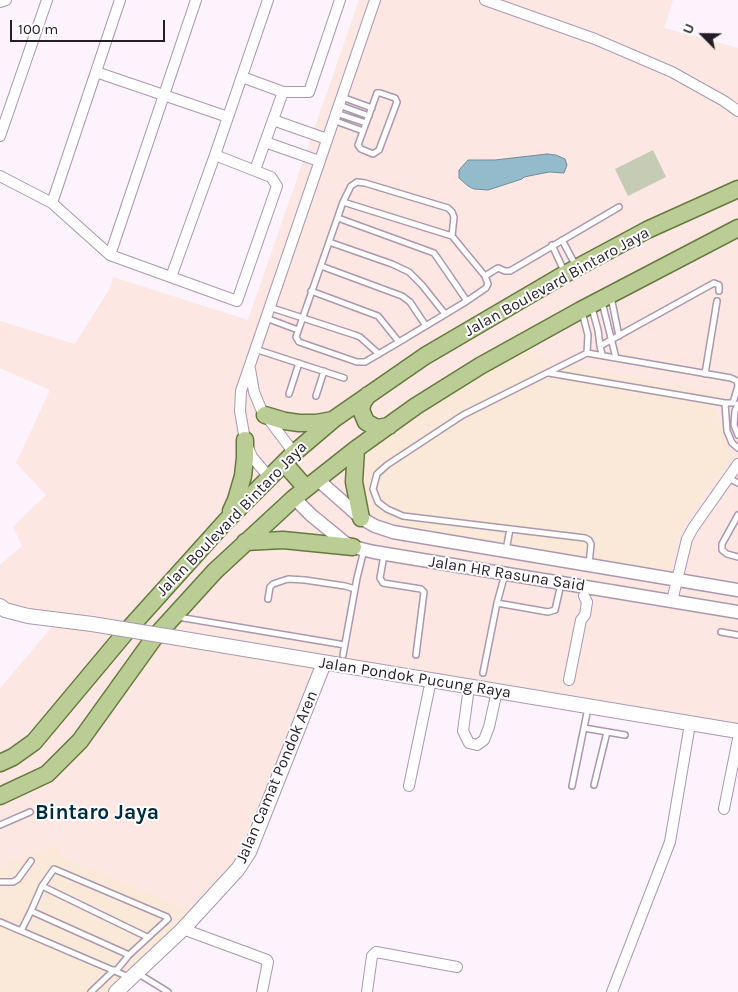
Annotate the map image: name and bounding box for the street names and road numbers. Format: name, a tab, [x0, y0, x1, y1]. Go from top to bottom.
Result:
street label: Jalan Boulevard Bintaro Jaya	[461, 223, 653, 341]
street label: Jalan Boulevard Bintaro Jaya	[153, 438, 311, 600]
street label: Jalan HR Rasuna Said	[427, 552, 587, 596]
street label: Jalan Pondok Pucung Raya	[318, 653, 512, 703]
street label: Jalan Camat Pondok Aren	[232, 688, 322, 866]

